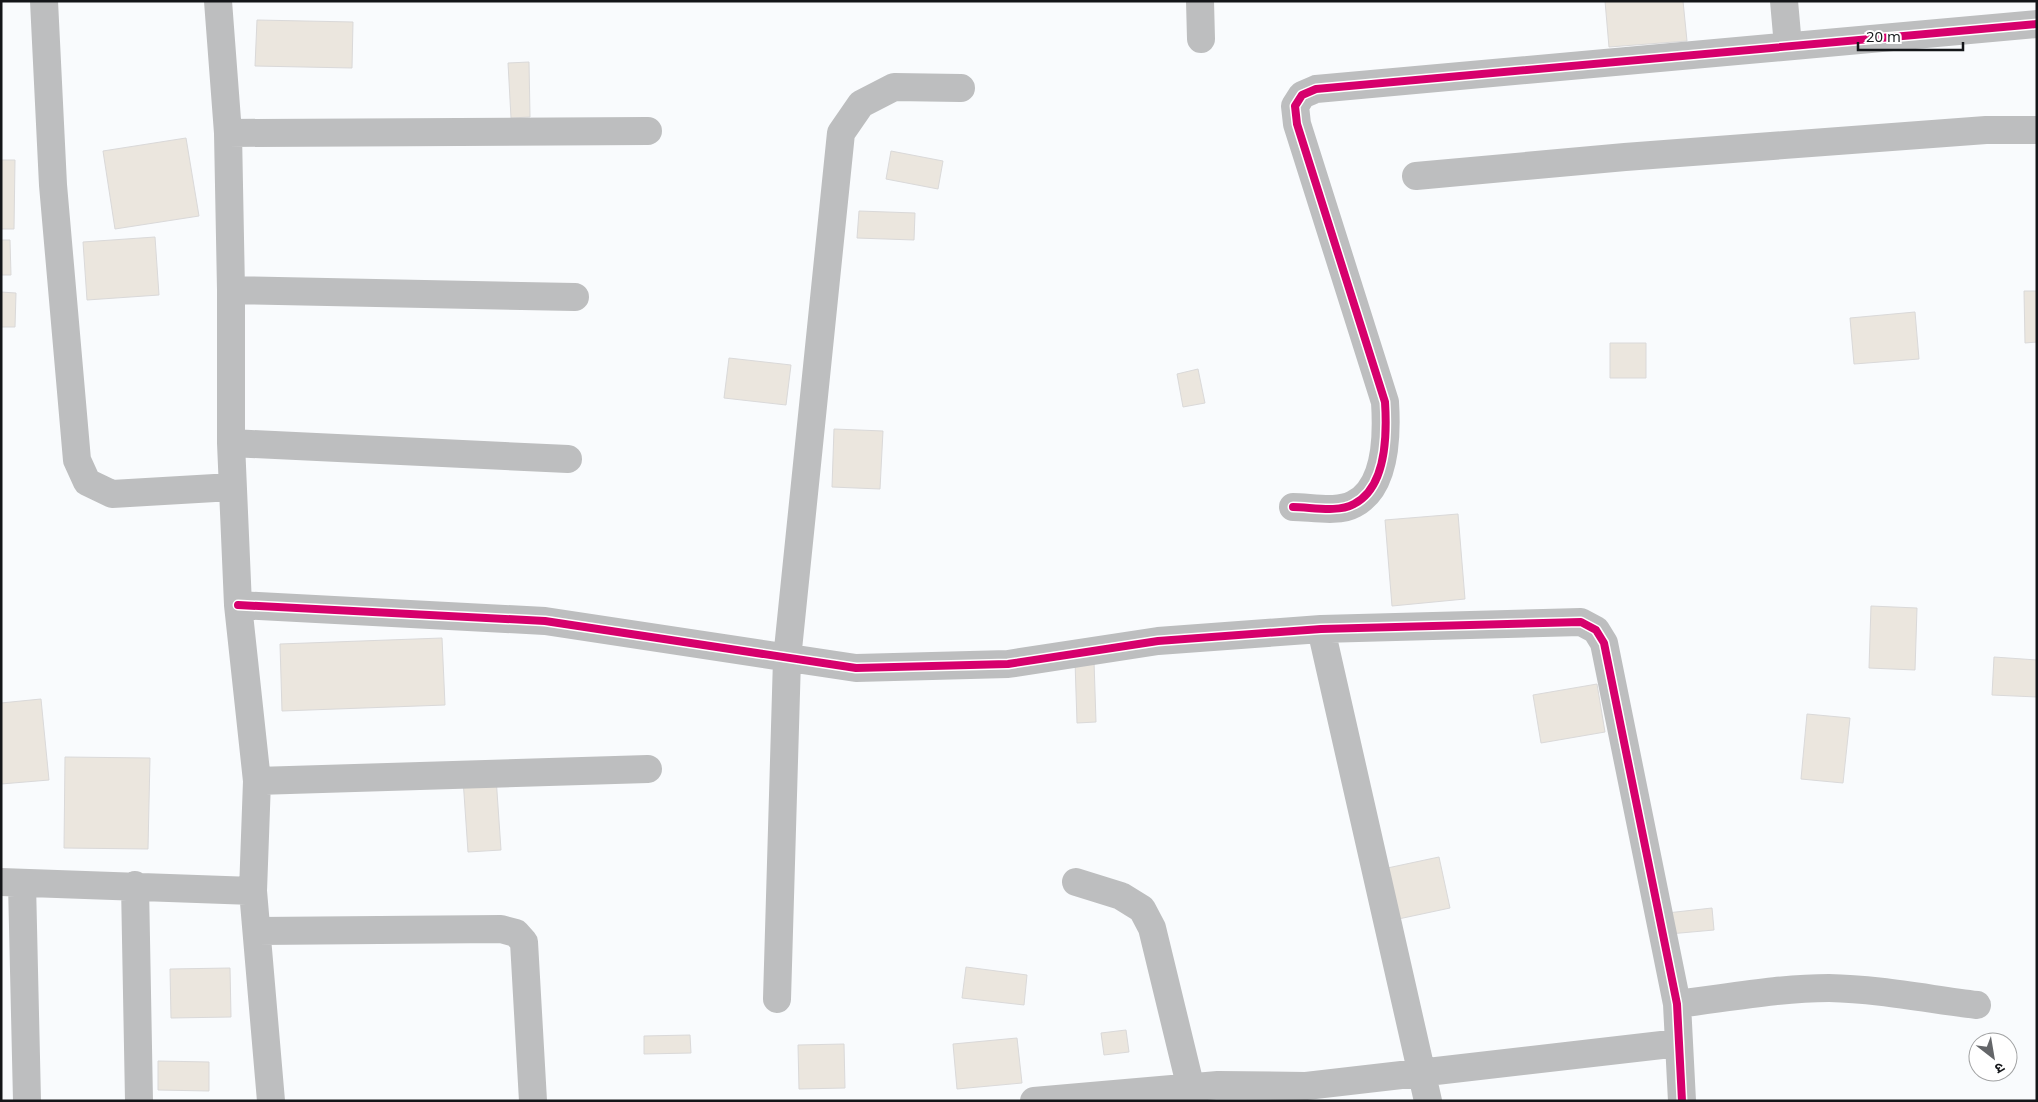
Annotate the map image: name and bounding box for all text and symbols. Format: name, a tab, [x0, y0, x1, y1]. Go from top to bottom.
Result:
scale bar	[1858, 20, 1963, 52]
text: 20 m	[1866, 26, 1901, 46]
north arrow	[1968, 1032, 2018, 1082]
text: उ	[1991, 1058, 2008, 1079]

